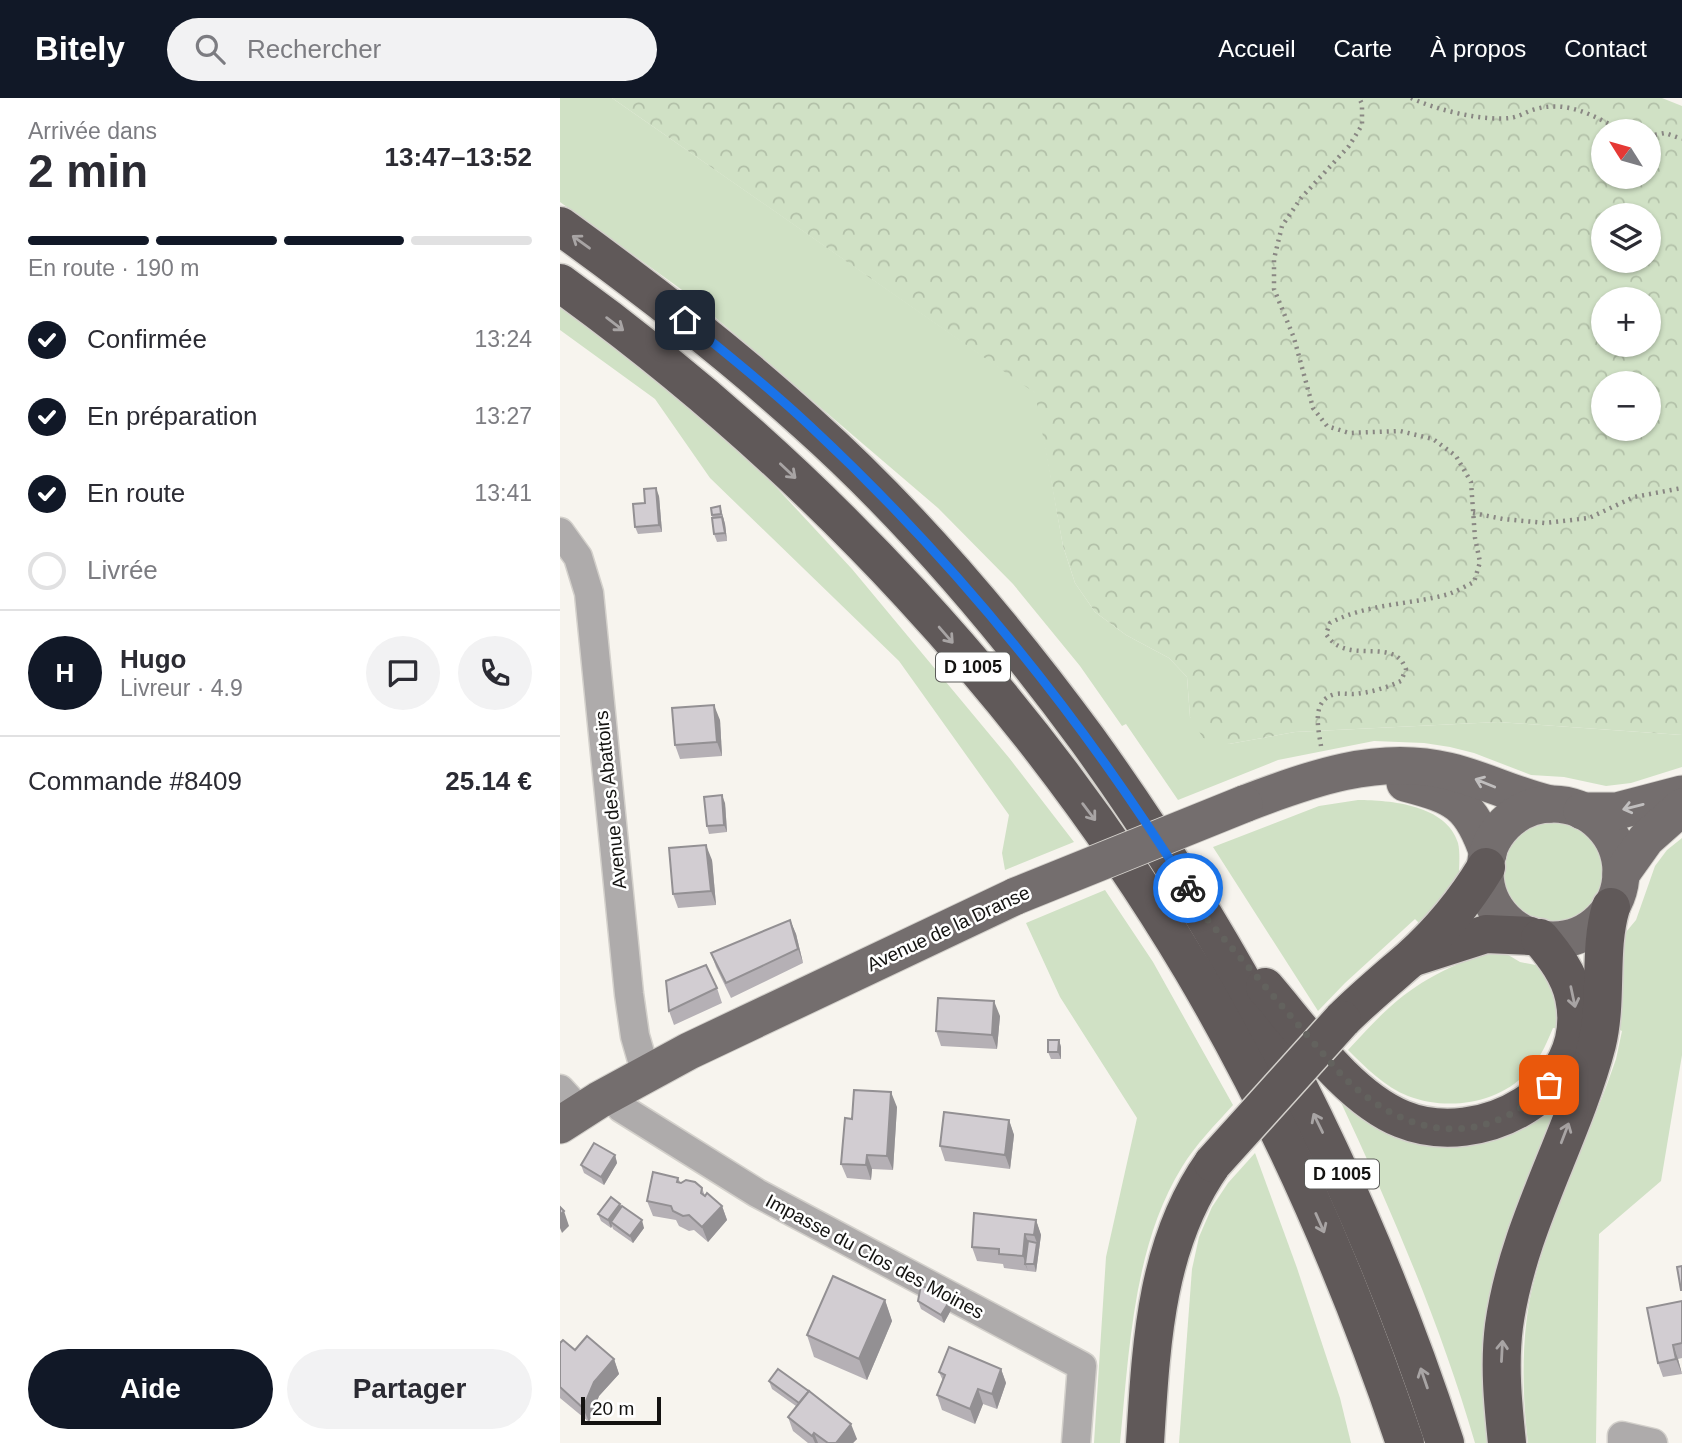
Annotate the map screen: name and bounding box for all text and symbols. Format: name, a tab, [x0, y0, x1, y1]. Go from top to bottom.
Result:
search box	[167, 18, 657, 81]
text: Bitely	[35, 30, 125, 67]
icon: search	[191, 30, 229, 68]
text: Rechercher	[247, 34, 381, 64]
text: Accueil	[1218, 35, 1296, 62]
text: Carte	[1334, 35, 1392, 62]
text: À propos	[1430, 35, 1526, 62]
text: Contact	[1564, 35, 1647, 62]
text: Arrivée dans	[28, 118, 157, 144]
north arrow	[1591, 119, 1661, 189]
map controls	[1591, 119, 1661, 441]
text: 13:47–13:52	[385, 142, 532, 172]
text: 2 min	[28, 145, 148, 197]
button: layers	[1591, 203, 1661, 273]
one-way arrow	[572, 235, 591, 249]
text: En route · 190 m	[28, 255, 199, 281]
button: +	[1591, 287, 1661, 357]
pin	[655, 290, 715, 350]
icon: home	[666, 301, 704, 339]
one-way arrow	[605, 316, 624, 331]
icon: check	[28, 321, 66, 359]
text: Confirmée	[87, 324, 207, 354]
text: 13:24	[474, 326, 532, 352]
button: −	[1591, 371, 1661, 441]
icon: check	[28, 398, 66, 436]
text: En préparation	[87, 401, 258, 431]
text: 13:27	[474, 403, 532, 429]
one-way arrow	[779, 462, 796, 479]
icon: check	[28, 475, 66, 513]
text: En route	[87, 478, 185, 508]
text: 13:41	[474, 480, 532, 506]
text: Livrée	[87, 555, 158, 585]
one-way arrow	[938, 626, 954, 644]
button: chat	[366, 636, 440, 710]
button: phone	[458, 636, 532, 710]
text: Hugo	[120, 644, 186, 674]
road number: D 1005	[936, 652, 1010, 682]
text: H	[56, 658, 74, 688]
text: Livreur · 4.9	[120, 675, 243, 701]
street label: Avenue des Abattoirs	[591, 710, 630, 890]
text: Commande #8409	[28, 766, 242, 796]
text: 25.14 €	[445, 766, 532, 796]
one-way arrow	[1475, 776, 1496, 789]
one-way arrow	[1622, 801, 1645, 814]
one-way arrow	[1081, 802, 1096, 820]
courier	[1153, 853, 1223, 923]
icon: bike	[1169, 869, 1207, 907]
street label: Avenue de la Dranse	[864, 882, 1033, 975]
one-way arrow	[1566, 985, 1580, 1008]
pin	[1519, 1055, 1579, 1115]
icon: bag	[1530, 1066, 1568, 1104]
one-way arrow	[1311, 1113, 1325, 1134]
one-way arrow	[1559, 1123, 1572, 1144]
road number: D 1005	[1305, 1160, 1379, 1189]
street label: Impasse du Clos des Moines	[762, 1190, 987, 1323]
one-way arrow	[1314, 1212, 1327, 1234]
one-way arrow	[1496, 1339, 1509, 1362]
button: Aide	[28, 1349, 273, 1429]
button: Partager	[287, 1349, 532, 1429]
one-way arrow	[1417, 1368, 1429, 1390]
scale bar	[581, 1394, 662, 1426]
text: 20 m	[592, 1398, 634, 1419]

